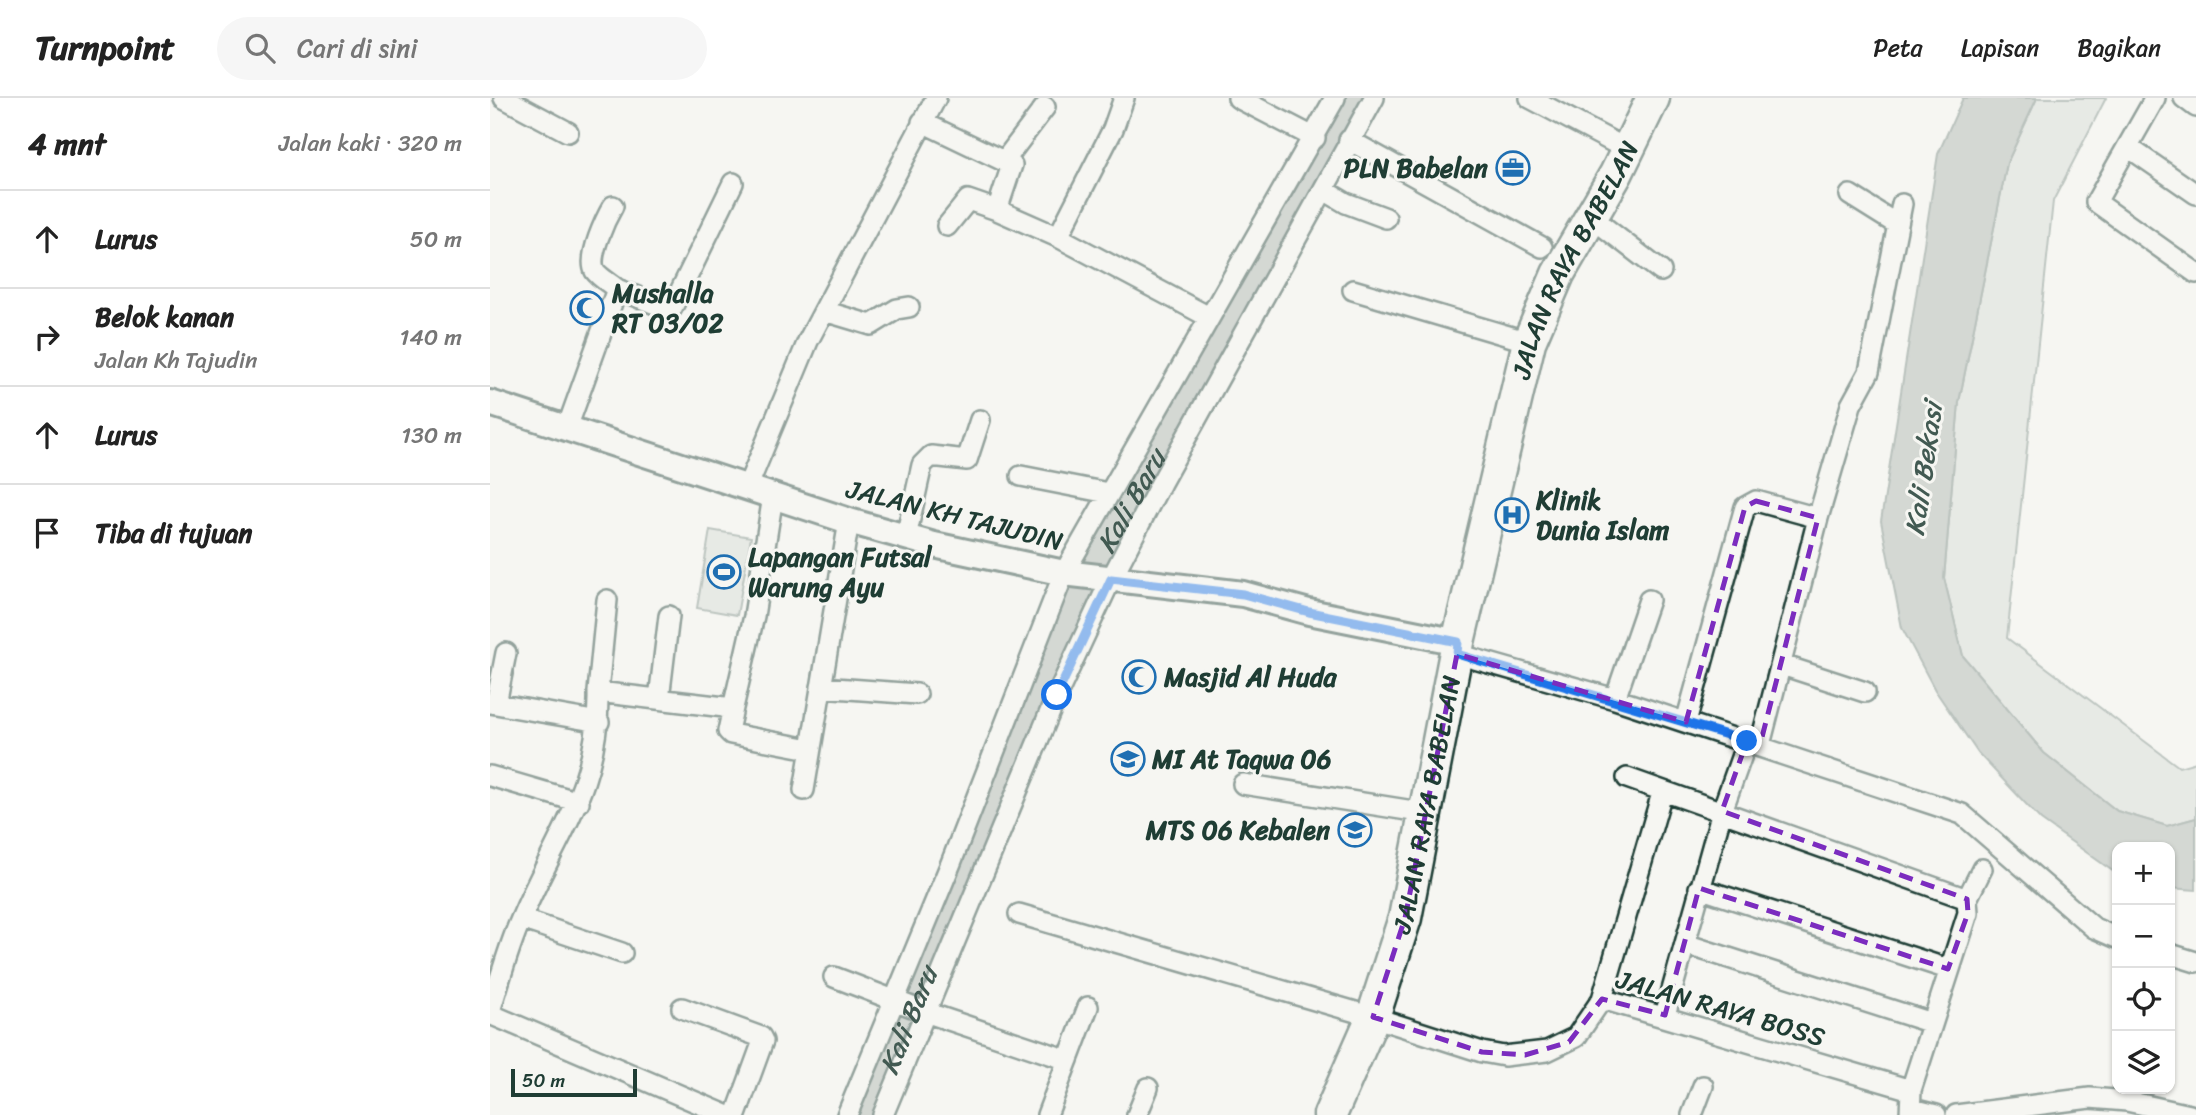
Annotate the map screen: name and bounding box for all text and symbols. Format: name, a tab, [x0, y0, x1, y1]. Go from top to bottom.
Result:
search box	[217, 17, 707, 80]
text: Turnpoint	[35, 19, 175, 77]
text: Cari di sini	[297, 25, 417, 71]
text: Peta	[1873, 27, 1923, 69]
text: Lapisan	[1961, 27, 2039, 69]
text: Bagikan	[2077, 27, 2161, 69]
icon: search	[241, 29, 279, 67]
text: 4 mnt	[28, 117, 106, 171]
text: Jalan kaki · 320 m	[279, 123, 462, 164]
street label: JALAN RAYA BABELAN	[1498, 133, 1652, 384]
place label: PLN Babelan	[1343, 145, 1489, 191]
office icon: PLN Babelan	[1494, 149, 1532, 187]
text: Lurus	[95, 216, 158, 262]
text: 50 m	[410, 219, 462, 260]
icon: ahead	[28, 220, 66, 258]
place label: Mushalla RT 03/02	[611, 270, 723, 346]
mosque icon: Mushalla RT 03/02	[568, 289, 606, 327]
text: Belok kanan	[95, 294, 234, 340]
text: 140 m	[400, 317, 462, 358]
icon: right	[28, 318, 66, 356]
text: Jalan Kh Tajudin	[95, 340, 257, 381]
water label: Kali Bekasi	[1890, 394, 1958, 539]
text: Lurus	[95, 412, 158, 458]
text: 130 m	[401, 415, 462, 456]
icon: ahead	[28, 416, 66, 454]
water label: Kali Baru	[1082, 436, 1182, 562]
street label: JALAN KH TAJUDIN	[841, 466, 1068, 564]
place label: Klinik Dunia Islam	[1535, 477, 1669, 553]
hospital icon: Klinik Dunia Islam	[1493, 496, 1531, 534]
text: Tiba di tujuan	[95, 510, 252, 556]
icon: arrive	[28, 514, 66, 552]
place label: Lapangan Futsal Warung Ayu	[748, 534, 933, 610]
sports icon: Lapangan Futsal Warung Ayu	[705, 553, 743, 591]
place label: Masjid Al Huda	[1163, 654, 1338, 700]
mosque icon: Masjid Al Huda	[1120, 658, 1158, 696]
street label: JALAN RAYA BABELAN	[1378, 671, 1474, 940]
route start	[1041, 679, 1072, 710]
route end	[1731, 725, 1762, 756]
place label: MI At Taqwa 06	[1151, 736, 1332, 782]
school or university icon: MI At Taqwa 06	[1109, 740, 1147, 778]
place label: MTS 06 Kebalen	[1145, 807, 1331, 853]
school or university icon: MTS 06 Kebalen	[1336, 811, 1374, 849]
map controls	[2112, 842, 2175, 1094]
button: +	[2112, 842, 2175, 905]
button: −	[2112, 905, 2175, 968]
water label: Kali Baru	[865, 955, 953, 1082]
street label: JALAN RAYA BOSS	[1610, 956, 1831, 1060]
button: locate	[2112, 968, 2175, 1031]
button: layers	[2112, 1031, 2175, 1094]
text: 50 m	[522, 1064, 565, 1097]
scale bar	[511, 1066, 637, 1098]

